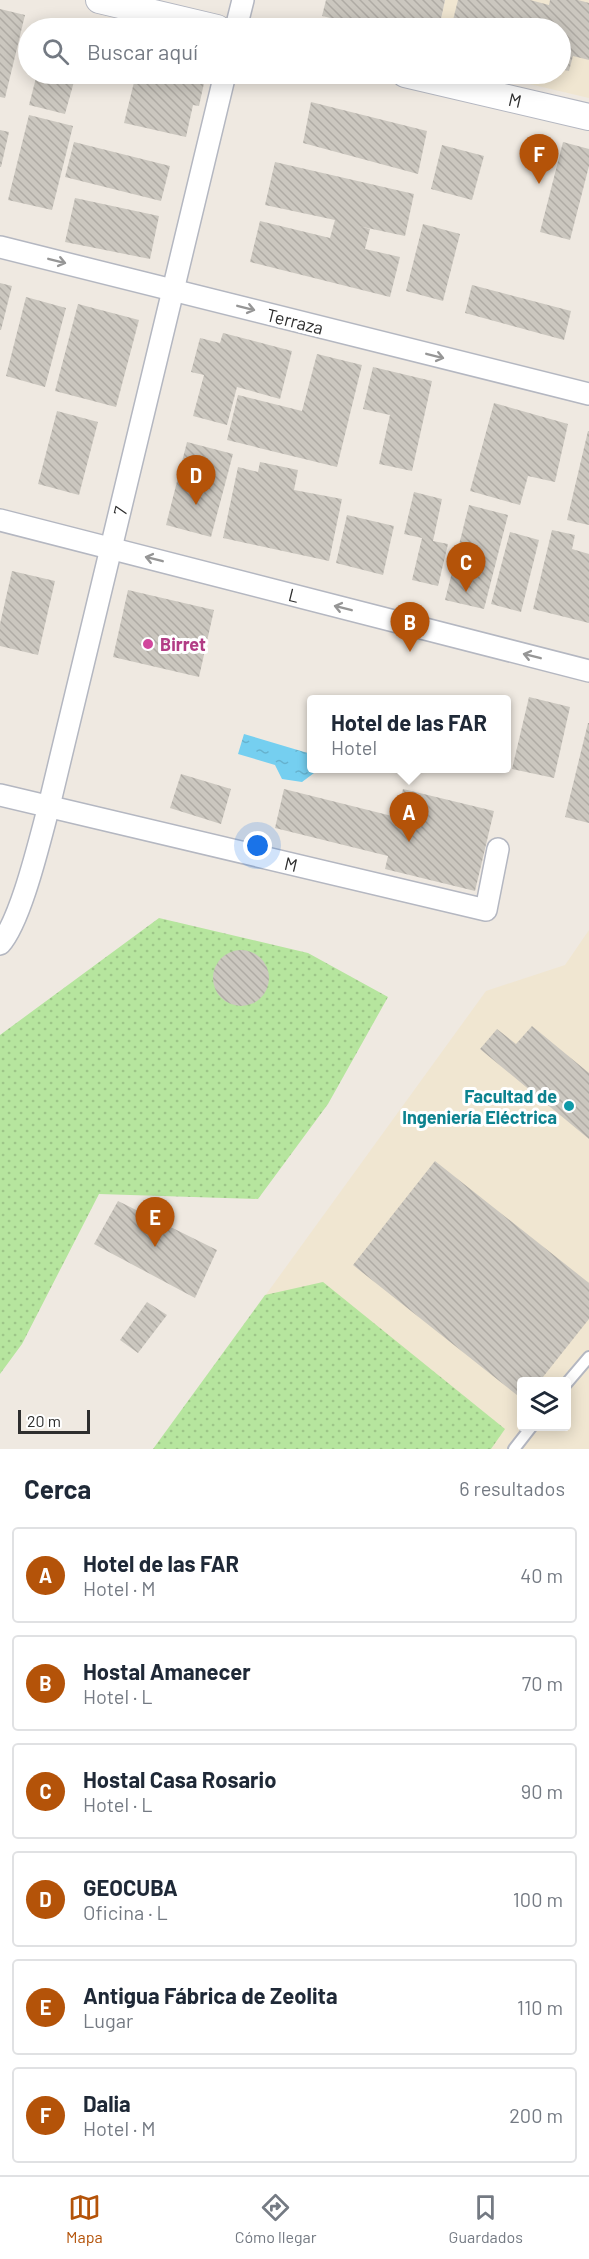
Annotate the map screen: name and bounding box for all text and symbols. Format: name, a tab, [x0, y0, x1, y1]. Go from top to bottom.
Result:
search box	[18, 18, 571, 84]
icon: search	[39, 35, 72, 68]
text: Buscar aquí	[87, 38, 198, 64]
street label: M	[506, 88, 524, 112]
pin: F	[520, 134, 558, 184]
one-way arrow	[47, 256, 66, 268]
one-way arrow	[236, 303, 255, 315]
street label: Terraza	[264, 303, 326, 339]
one-way arrow	[425, 350, 444, 362]
pin: D	[176, 456, 216, 505]
street label: 7	[108, 504, 132, 518]
pin: C	[446, 542, 486, 592]
one-way arrow	[145, 553, 164, 565]
street label: L	[286, 583, 302, 607]
one-way arrow	[334, 601, 353, 613]
pin: B	[390, 602, 430, 652]
place label: Birret	[160, 633, 206, 655]
marker: Birret	[141, 637, 155, 651]
one-way arrow	[523, 650, 542, 661]
popup	[307, 695, 511, 773]
text: Hotel de las FAR	[331, 709, 487, 735]
text: Hotel	[331, 735, 377, 759]
pin: A	[390, 792, 428, 842]
your location	[243, 831, 272, 860]
street label: M	[282, 852, 300, 876]
place label: Facultad de Ingeniería Eléctrica	[402, 1085, 557, 1128]
marker: Facultad de Ingeniería Eléctrica	[562, 1099, 576, 1113]
pin: E	[136, 1198, 174, 1247]
map controls	[517, 1377, 571, 1431]
button: layers	[517, 1377, 571, 1431]
scale bar	[18, 1407, 90, 1434]
text: 20 m	[27, 1411, 61, 1430]
text: Cerca	[24, 1473, 91, 1504]
text: 6 resultados	[459, 1476, 565, 1500]
text: Hotel de las FAR	[83, 1550, 239, 1576]
text: A	[39, 1563, 52, 1587]
text: 40 m	[520, 1563, 563, 1587]
text: Hotel · M	[83, 1576, 156, 1600]
text: Hostal Amanecer	[83, 1658, 251, 1684]
text: B	[39, 1671, 52, 1695]
text: 70 m	[522, 1671, 563, 1695]
text: Hotel · L	[83, 1684, 153, 1708]
text: Hostal Casa Rosario	[83, 1766, 276, 1792]
text: C	[39, 1779, 52, 1803]
text: 90 m	[521, 1779, 563, 1803]
text: Hotel · L	[83, 1792, 153, 1816]
text: GEOCUBA	[83, 1874, 178, 1900]
text: D	[39, 1887, 52, 1911]
text: 100 m	[513, 1887, 563, 1911]
text: Oficina · L	[83, 1900, 168, 1924]
text: Antigua Fábrica de Zeolita	[83, 1982, 338, 2008]
text: E	[40, 1995, 51, 2019]
text: 110 m	[517, 1995, 563, 2019]
text: Lugar	[83, 2008, 133, 2032]
text: Dalia	[83, 2090, 131, 2116]
text: F	[40, 2103, 51, 2127]
text: 200 m	[509, 2103, 563, 2127]
text: Hotel · M	[83, 2116, 156, 2140]
tab: Mapa	[66, 2191, 103, 2246]
tab: Cómo llegar	[235, 2191, 317, 2246]
tab: Guardados	[449, 2191, 523, 2246]

